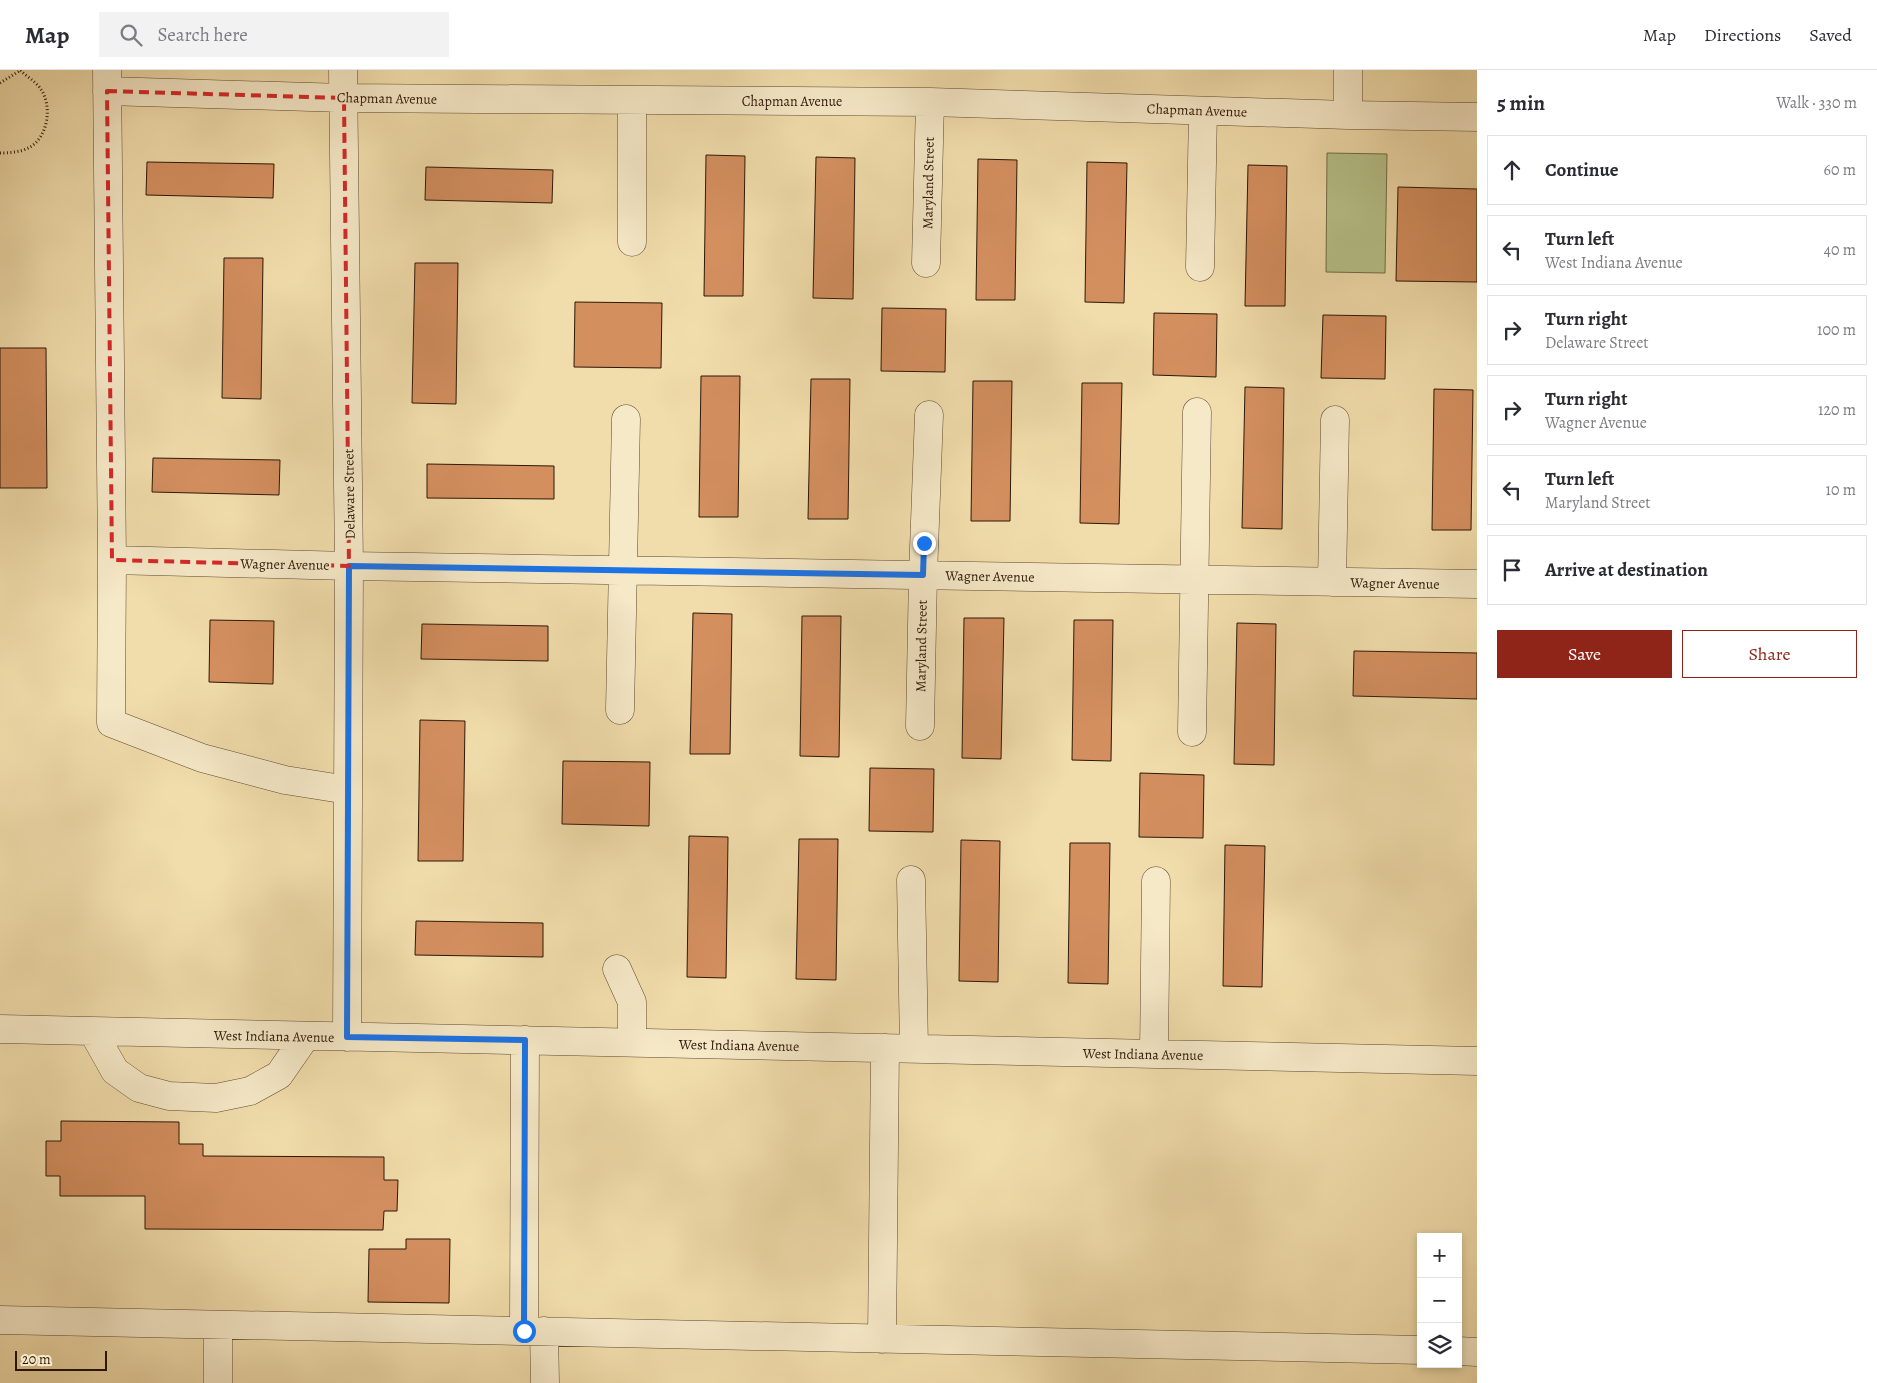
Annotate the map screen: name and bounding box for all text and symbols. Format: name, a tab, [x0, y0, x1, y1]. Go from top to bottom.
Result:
search box	[99, 12, 449, 57]
text: Map	[25, 19, 69, 51]
icon: search	[117, 21, 145, 49]
text: Search here	[157, 22, 248, 48]
text: Map	[1643, 23, 1676, 47]
text: Directions	[1704, 23, 1781, 47]
text: Saved	[1809, 23, 1852, 47]
street label: Chapman Avenue	[337, 88, 437, 109]
text: 5 min	[1497, 89, 1545, 117]
street label: Chapman Avenue	[742, 92, 842, 111]
text: Walk · 330 m	[1776, 92, 1857, 114]
street label: Chapman Avenue	[1146, 99, 1248, 122]
street label: Maryland Street	[918, 136, 939, 229]
icon: ahead	[1498, 156, 1526, 184]
text: Continue	[1545, 157, 1619, 183]
text: 60 m	[1824, 159, 1856, 181]
text: Turn left	[1545, 226, 1614, 252]
icon: left	[1498, 236, 1526, 264]
text: 40 m	[1824, 239, 1856, 261]
text: West Indiana Avenue	[1545, 252, 1683, 274]
text: Turn right	[1545, 306, 1627, 332]
icon: right	[1498, 316, 1526, 344]
text: 100 m	[1817, 319, 1856, 341]
text: Delaware Street	[1545, 332, 1649, 354]
text: Turn right	[1545, 386, 1627, 412]
icon: right	[1498, 396, 1526, 424]
text: 120 m	[1818, 399, 1856, 421]
text: Wagner Avenue	[1545, 412, 1647, 434]
street label: Delaware Street	[339, 448, 360, 539]
text: Turn left	[1545, 466, 1614, 492]
icon: left	[1498, 476, 1526, 504]
text: 10 m	[1826, 479, 1856, 501]
text: Maryland Street	[1545, 492, 1651, 514]
route end	[913, 532, 936, 555]
street label: Wagner Avenue	[239, 554, 330, 575]
icon: arrive	[1498, 556, 1526, 584]
text: Arrive at destination	[1545, 557, 1708, 583]
street label: Wagner Avenue	[944, 566, 1035, 587]
street label: Wagner Avenue	[1349, 573, 1440, 594]
street label: Maryland Street	[911, 599, 932, 692]
button: Save	[1497, 630, 1672, 678]
button: Share	[1682, 630, 1857, 678]
street label: West Indiana Avenue	[213, 1026, 334, 1047]
street label: West Indiana Avenue	[678, 1035, 799, 1056]
street label: West Indiana Avenue	[1082, 1044, 1203, 1065]
map controls	[1417, 1233, 1462, 1368]
button: +	[1417, 1233, 1462, 1278]
button: −	[1417, 1278, 1462, 1323]
route start	[513, 1320, 536, 1343]
button: layers	[1417, 1323, 1462, 1368]
scale bar	[15, 1348, 108, 1371]
text: 20 m	[22, 1350, 51, 1369]

